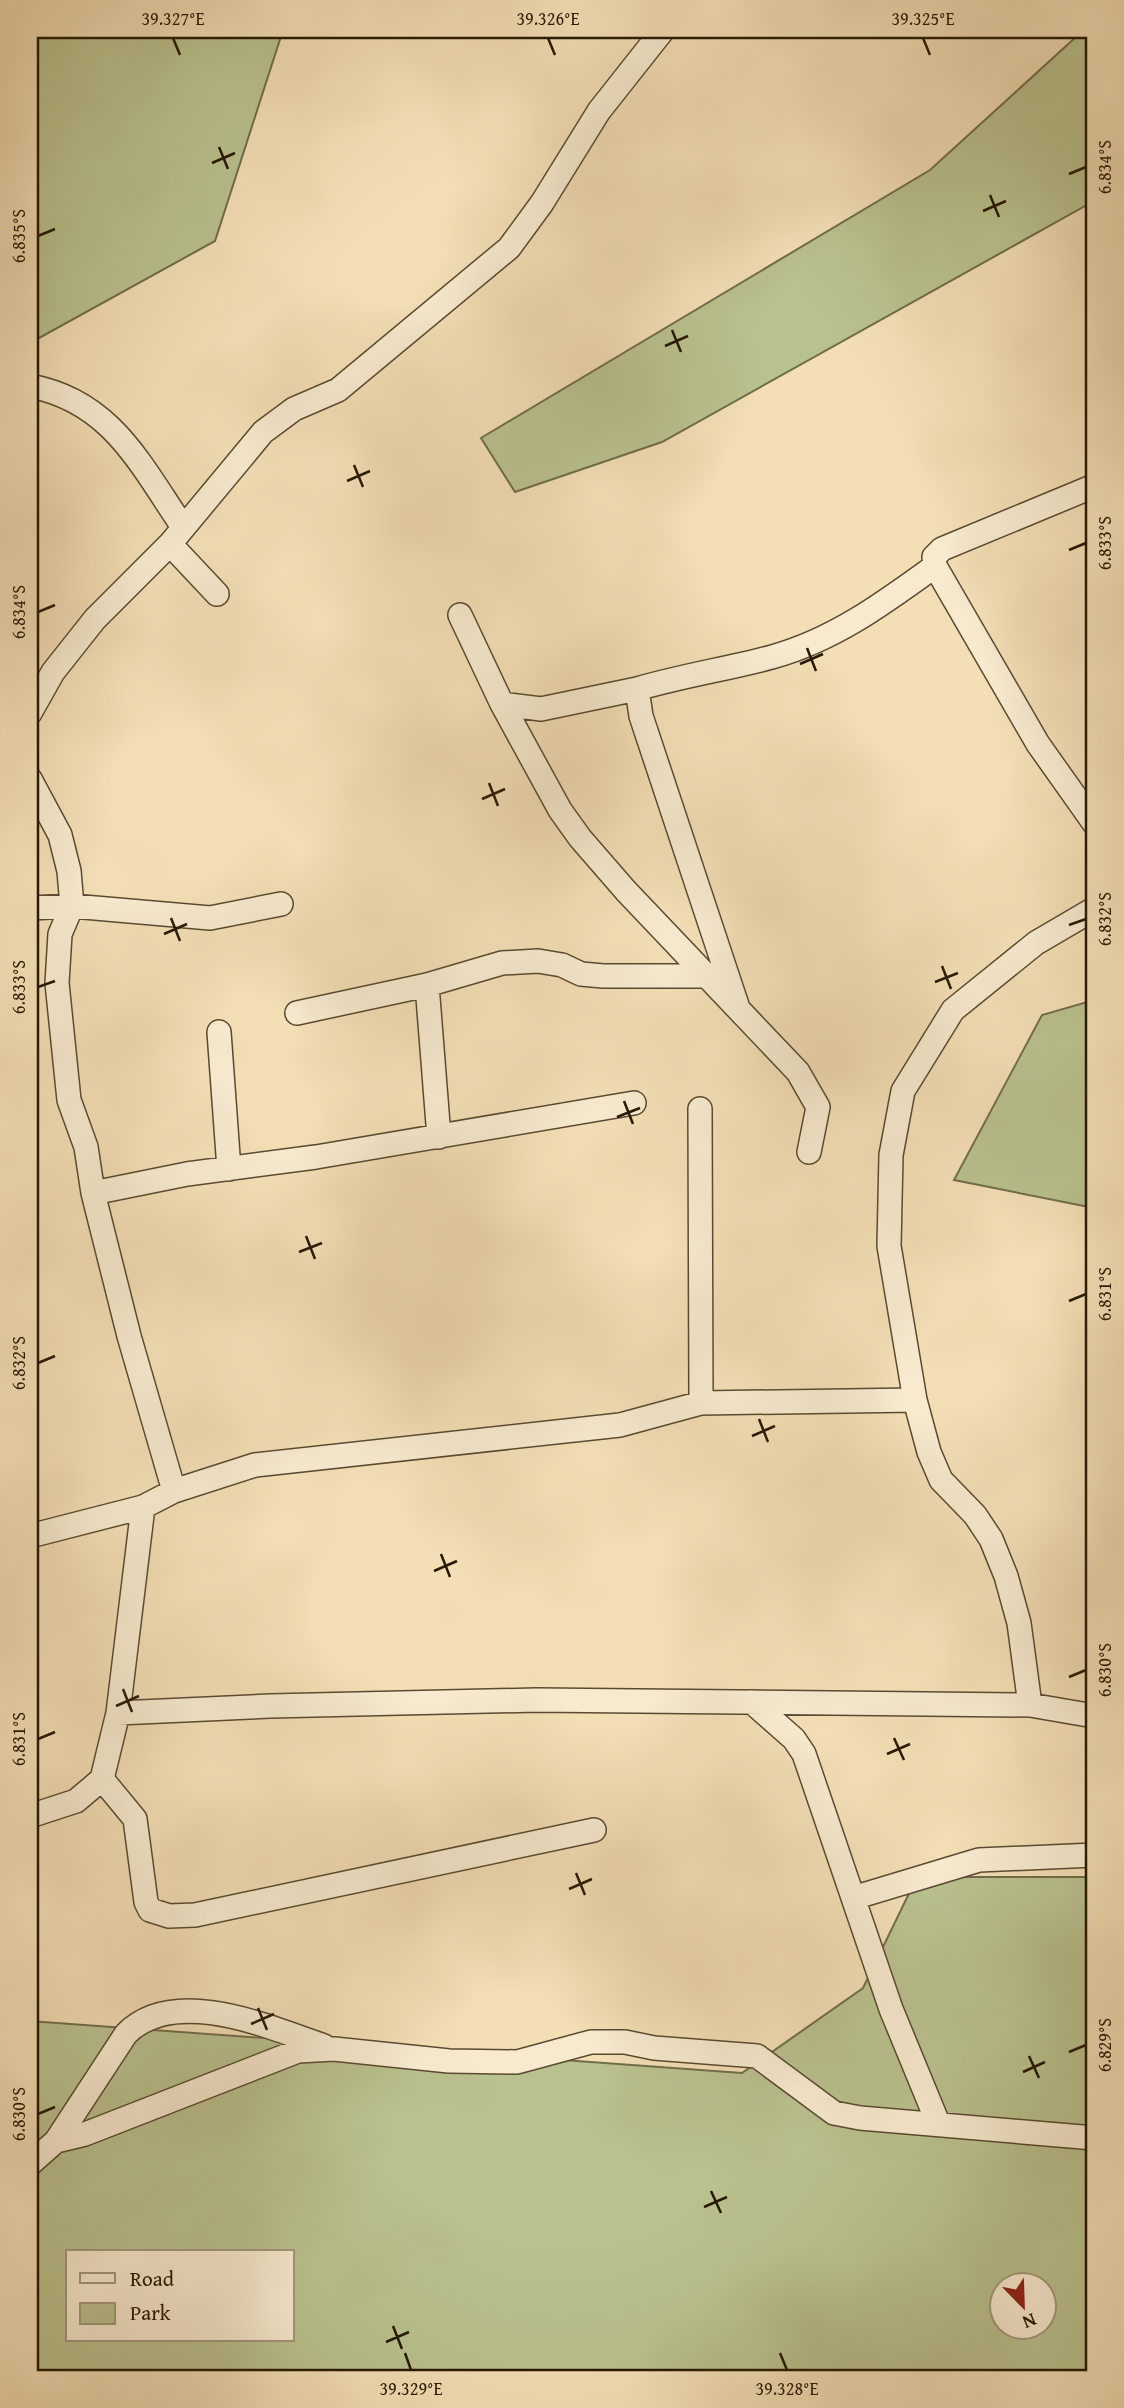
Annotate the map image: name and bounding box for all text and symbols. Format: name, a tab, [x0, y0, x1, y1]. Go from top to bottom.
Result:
text: 39.327°E	[141, 5, 205, 32]
text: 39.326°E	[516, 5, 580, 32]
text: 39.325°E	[891, 5, 955, 32]
text: 6.834°S	[1091, 140, 1118, 194]
text: 6.835°S	[5, 209, 32, 263]
text: 6.833°S	[1091, 516, 1118, 570]
text: 6.834°S	[5, 585, 32, 639]
text: 6.832°S	[1091, 892, 1118, 946]
text: 6.833°S	[5, 960, 32, 1014]
text: 6.831°S	[1091, 1267, 1118, 1321]
text: 6.832°S	[5, 1336, 32, 1390]
text: 6.830°S	[1091, 1643, 1118, 1697]
text: 6.831°S	[5, 1712, 32, 1766]
text: 6.829°S	[1091, 2018, 1118, 2072]
text: 6.830°S	[5, 2087, 32, 2141]
legend	[66, 2250, 294, 2342]
text: Road	[130, 2263, 175, 2294]
north arrow	[988, 2272, 1058, 2342]
text: Park	[130, 2297, 171, 2328]
text: N	[1018, 2306, 1041, 2337]
text: 39.329°E	[379, 2375, 443, 2402]
text: 39.328°E	[755, 2375, 819, 2402]

